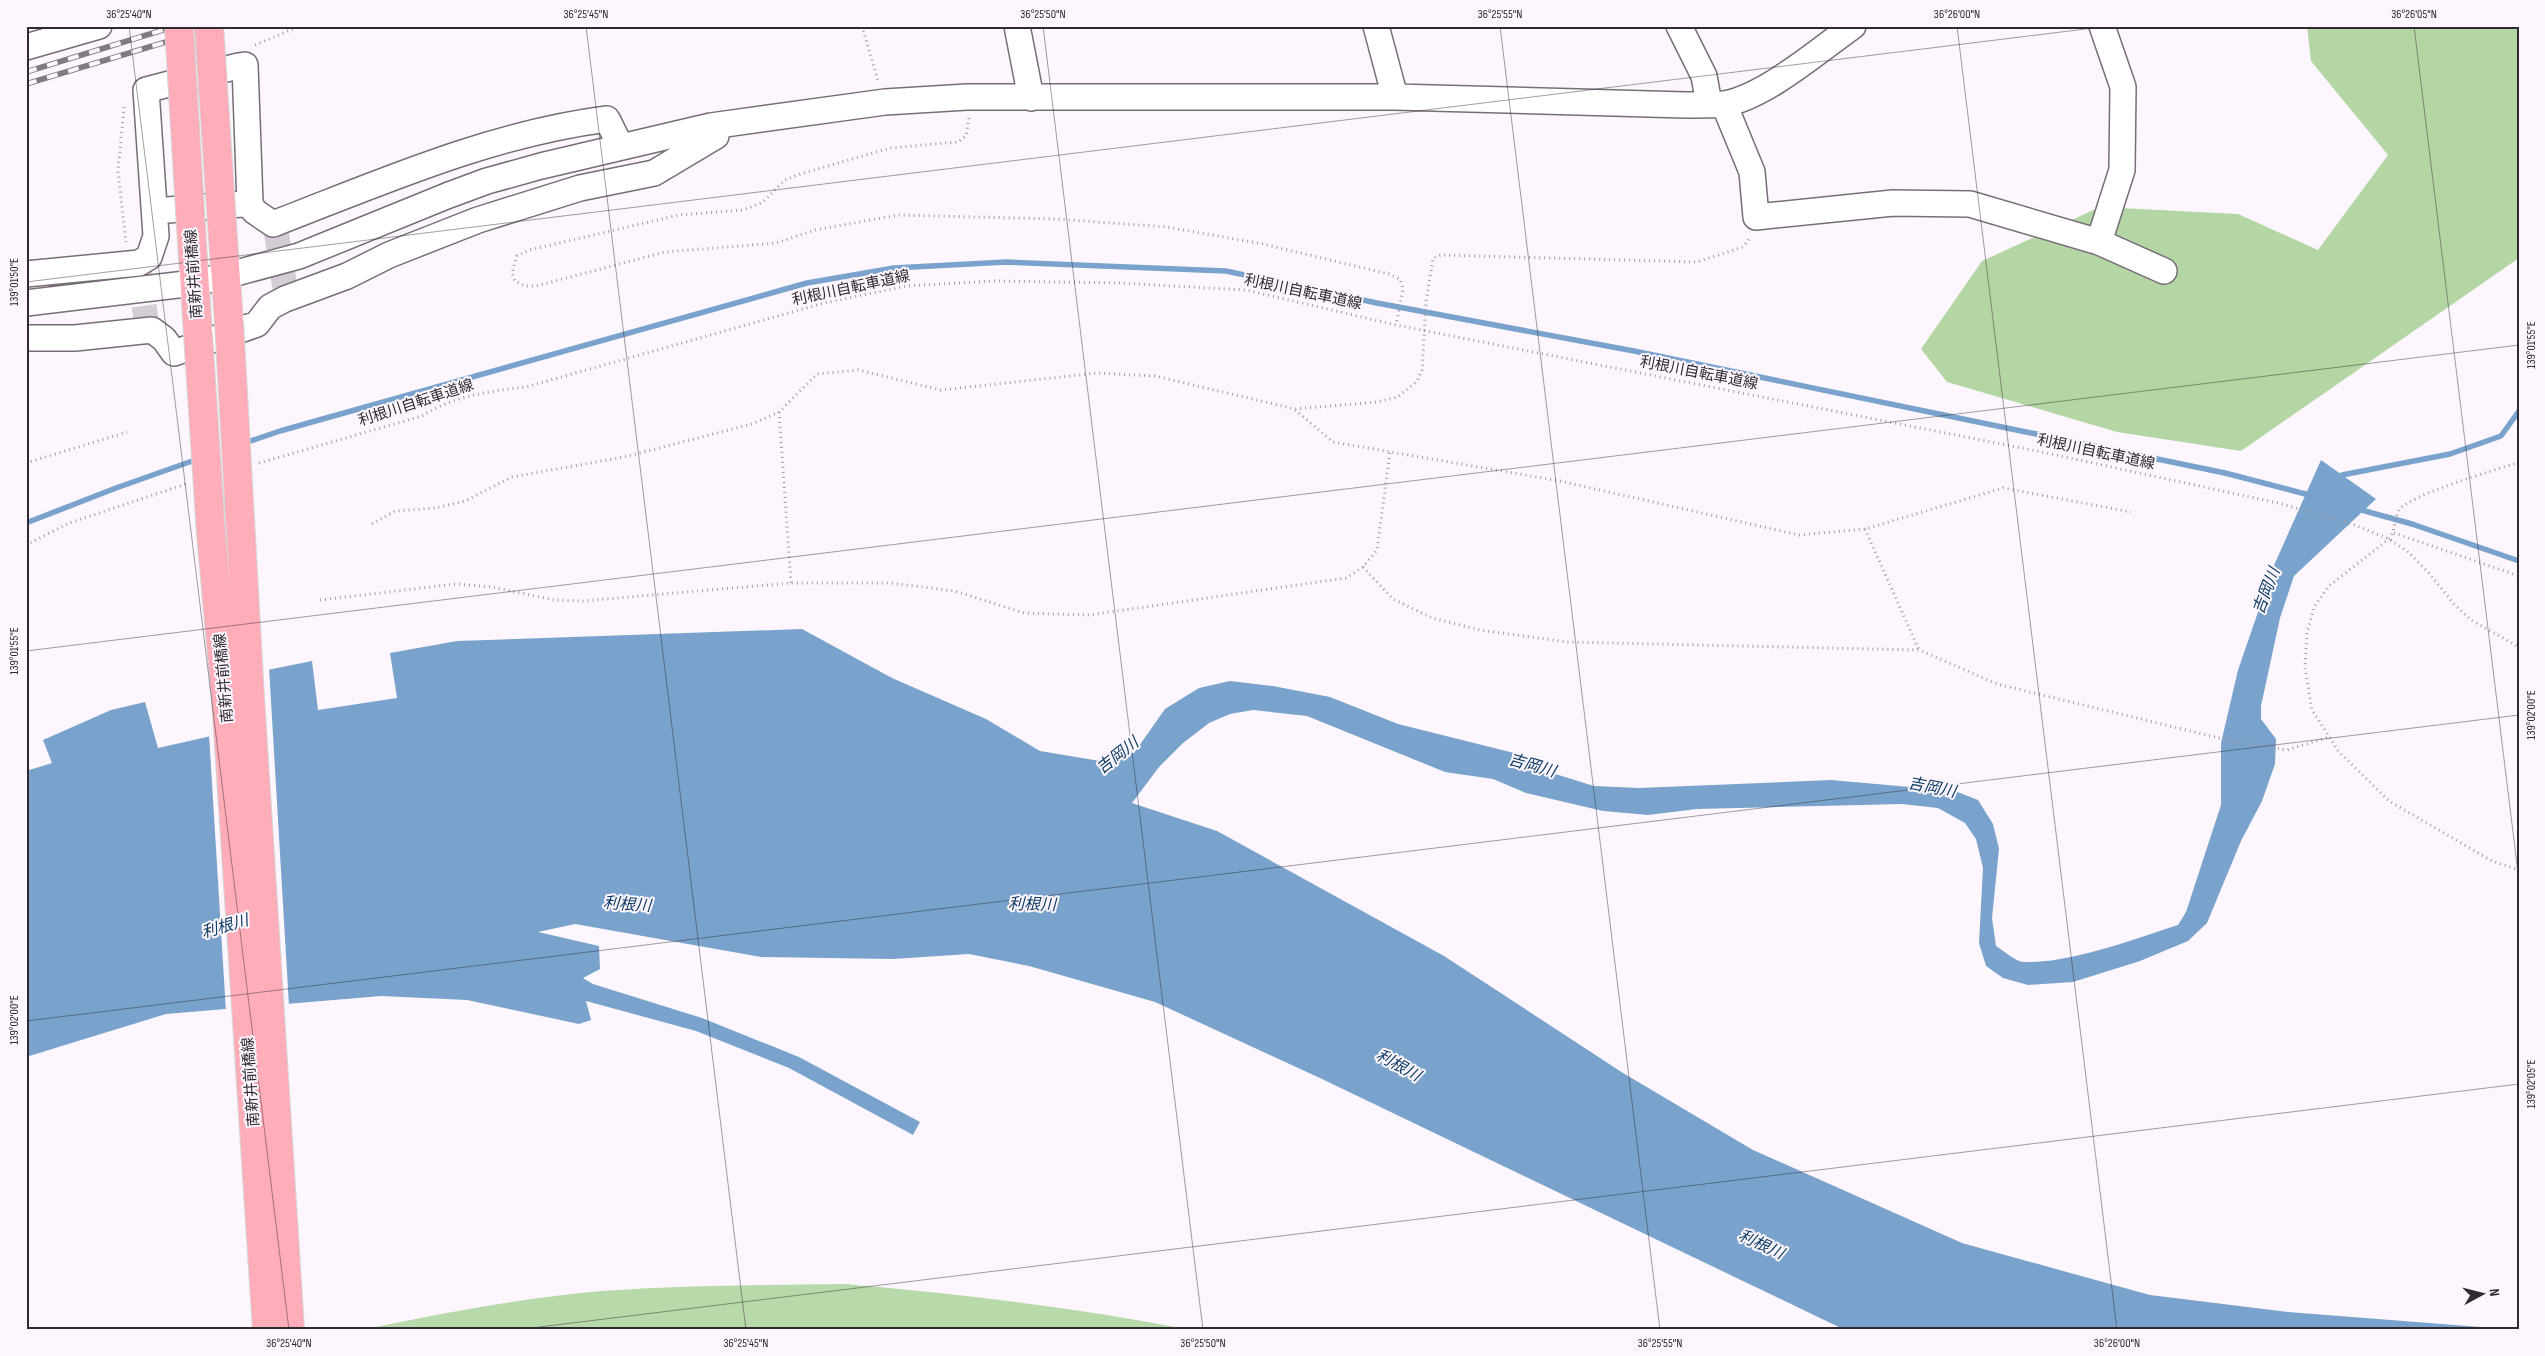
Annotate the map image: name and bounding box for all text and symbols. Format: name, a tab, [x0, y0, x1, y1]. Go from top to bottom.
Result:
text: 36°25'40"N	[106, 7, 152, 22]
text: 36°25'45"N	[564, 7, 608, 22]
text: 36°25'50"N	[1020, 7, 1066, 22]
text: 36°25'55"N	[1478, 7, 1522, 22]
text: 36°26'00"N	[1934, 7, 1980, 22]
text: 36°26'05"N	[2391, 7, 2437, 22]
street label: 南新井前橋線	[181, 228, 207, 320]
text: 139°01'50"E	[7, 258, 22, 306]
street label: 利根川自転車道線	[790, 266, 912, 310]
street label: 利根川自転車道線	[1242, 270, 1364, 314]
text: 139°01'55"E	[2524, 321, 2539, 369]
street label: 利根川自転車道線	[1638, 352, 1760, 394]
street label: 利根川自転車道線	[356, 375, 476, 431]
street label: 利根川自転車道線	[2035, 430, 2157, 474]
water label: 吉岡川	[2250, 563, 2285, 617]
text: 139°01'55"E	[7, 627, 22, 675]
street label: 南新井前橋線	[211, 632, 237, 724]
text: 139°02'00"E	[2524, 690, 2539, 740]
water label: 吉岡川	[1093, 733, 1144, 778]
water label: 吉岡川	[1506, 750, 1560, 782]
water label: 吉岡川	[1907, 774, 1959, 802]
water label: 利根川	[602, 894, 654, 916]
water label: 利根川	[1008, 895, 1058, 915]
water label: 利根川	[199, 911, 253, 943]
text: 139°02'00"E	[7, 995, 22, 1045]
street label: 南新井前橋線	[238, 1036, 264, 1128]
water label: 利根川	[1372, 1046, 1425, 1087]
text: 139°02'05"E	[2524, 1059, 2539, 1108]
water label: 利根川	[1735, 1226, 1789, 1265]
north arrow	[2458, 1268, 2508, 1318]
text: N	[2486, 1288, 2503, 1297]
text: 36°25'40"N	[266, 1336, 312, 1351]
text: 36°25'45"N	[724, 1336, 768, 1351]
text: 36°25'50"N	[1180, 1336, 1226, 1351]
text: 36°25'55"N	[1638, 1336, 1682, 1351]
text: 36°26'00"N	[2094, 1336, 2140, 1351]

